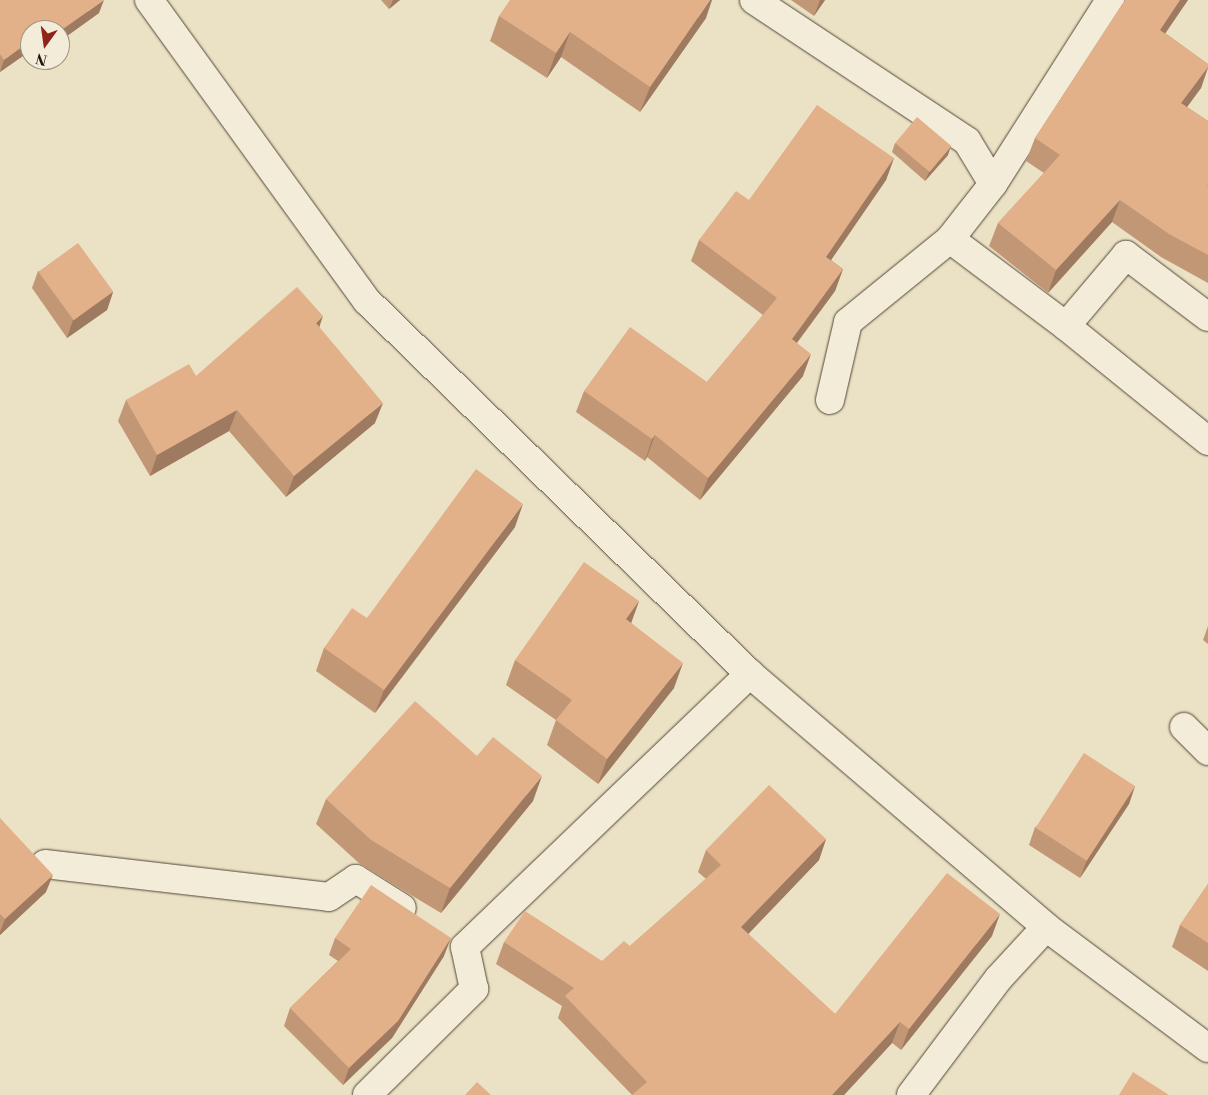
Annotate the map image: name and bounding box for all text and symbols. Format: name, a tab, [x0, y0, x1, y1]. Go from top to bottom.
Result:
north arrow	[20, 20, 70, 70]
text: N	[34, 49, 49, 69]

